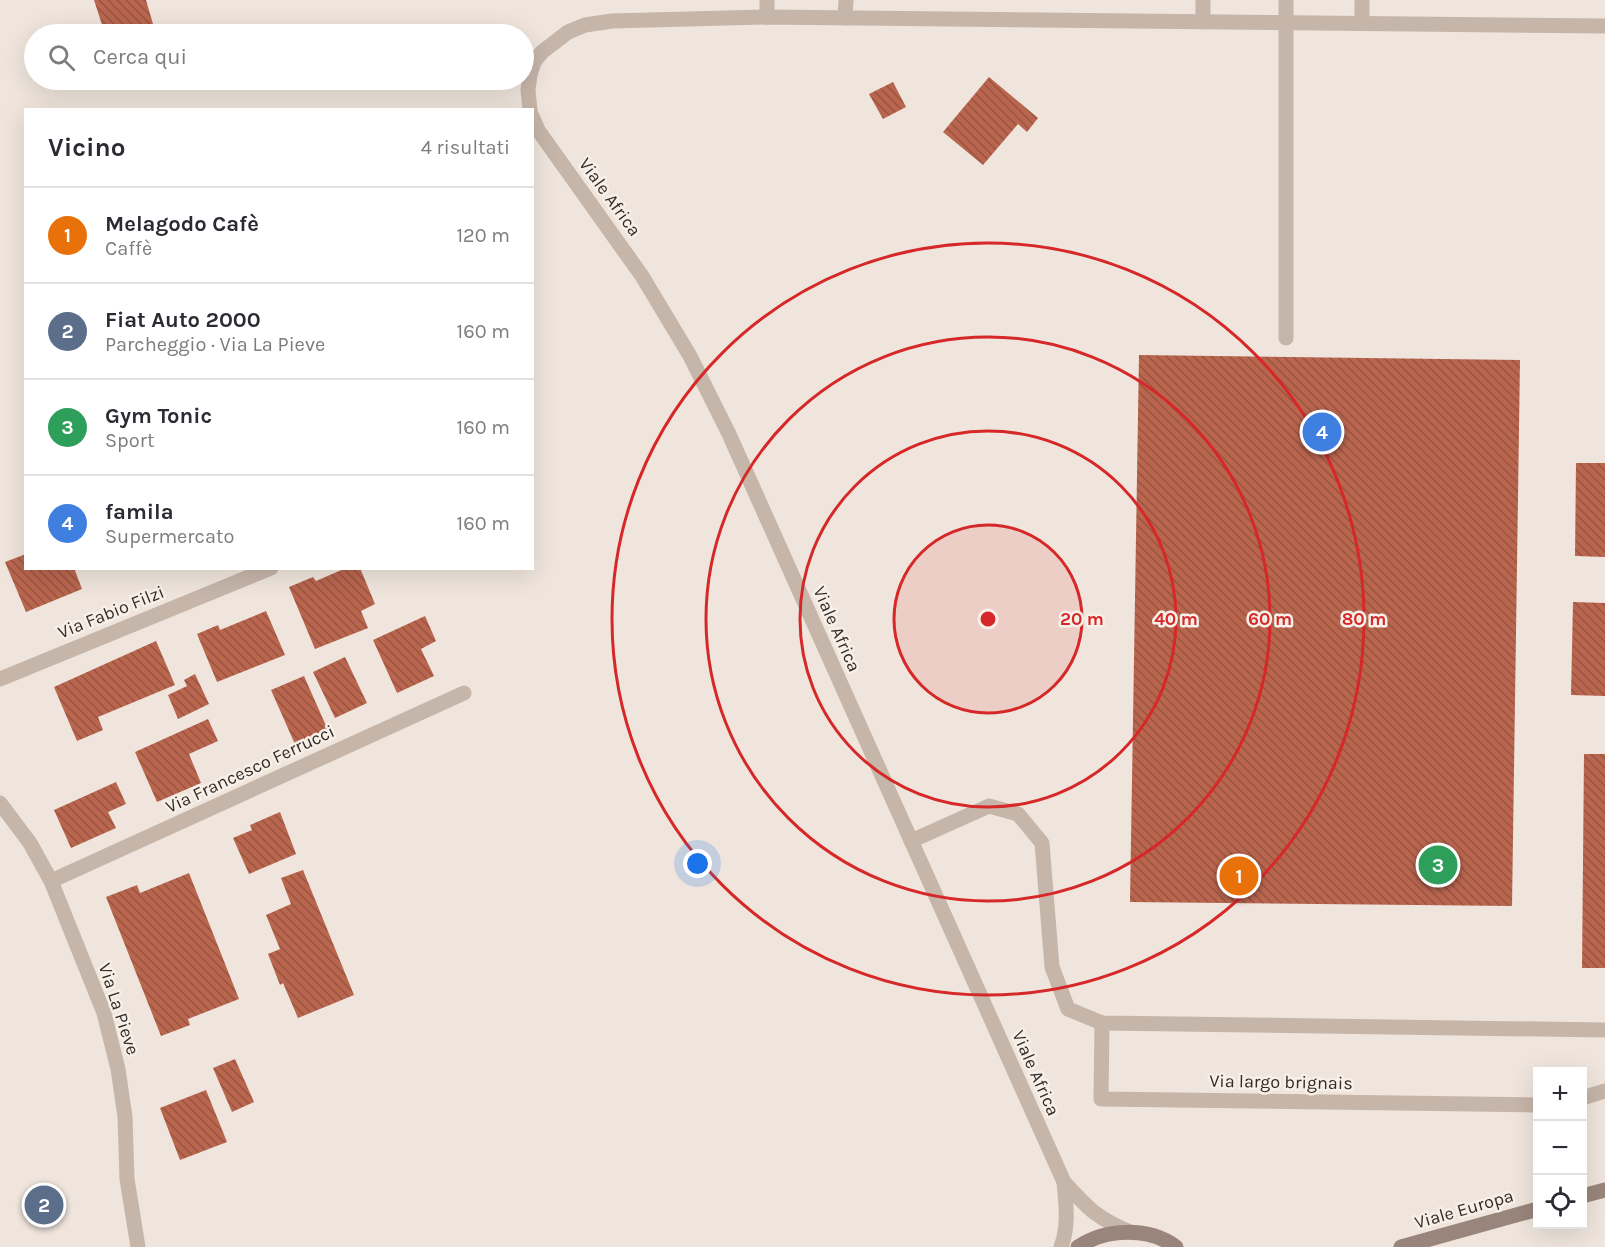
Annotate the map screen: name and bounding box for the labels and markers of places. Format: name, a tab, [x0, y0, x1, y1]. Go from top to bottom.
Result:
pin: 4	[1302, 410, 1342, 454]
centre of rings	[978, 609, 998, 629]
pin: 3	[1418, 842, 1458, 888]
pin: 1	[1220, 854, 1258, 898]
pin: 2	[24, 1182, 63, 1228]

